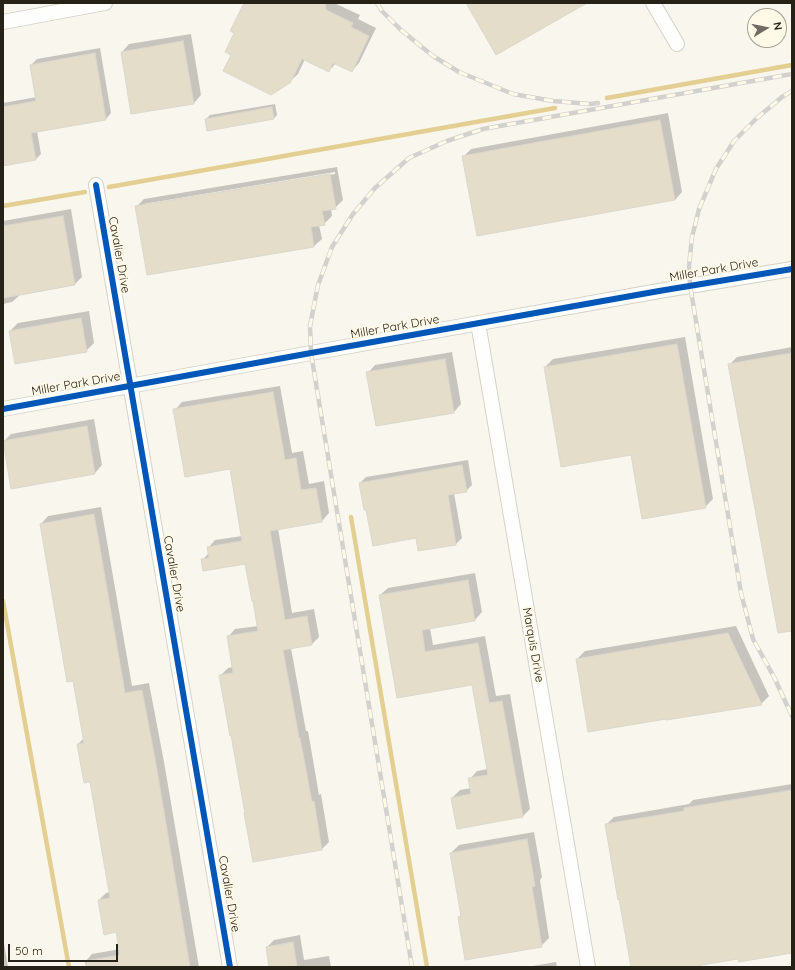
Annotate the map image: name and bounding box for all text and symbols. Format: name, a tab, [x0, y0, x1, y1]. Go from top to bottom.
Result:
north arrow	[747, 8, 787, 48]
text: N	[770, 21, 785, 31]
street label: Cavalier Drive	[105, 216, 133, 294]
street label: Miller Park Drive	[668, 255, 760, 285]
street label: Miller Park Drive	[349, 312, 441, 342]
street label: Miller Park Drive	[30, 369, 122, 399]
street label: Cavalier Drive	[160, 535, 188, 613]
street label: Marquis Drive	[519, 606, 547, 684]
street label: Cavalier Drive	[215, 855, 243, 933]
scale bar	[10, 936, 120, 962]
text: 50 m	[15, 943, 43, 958]

